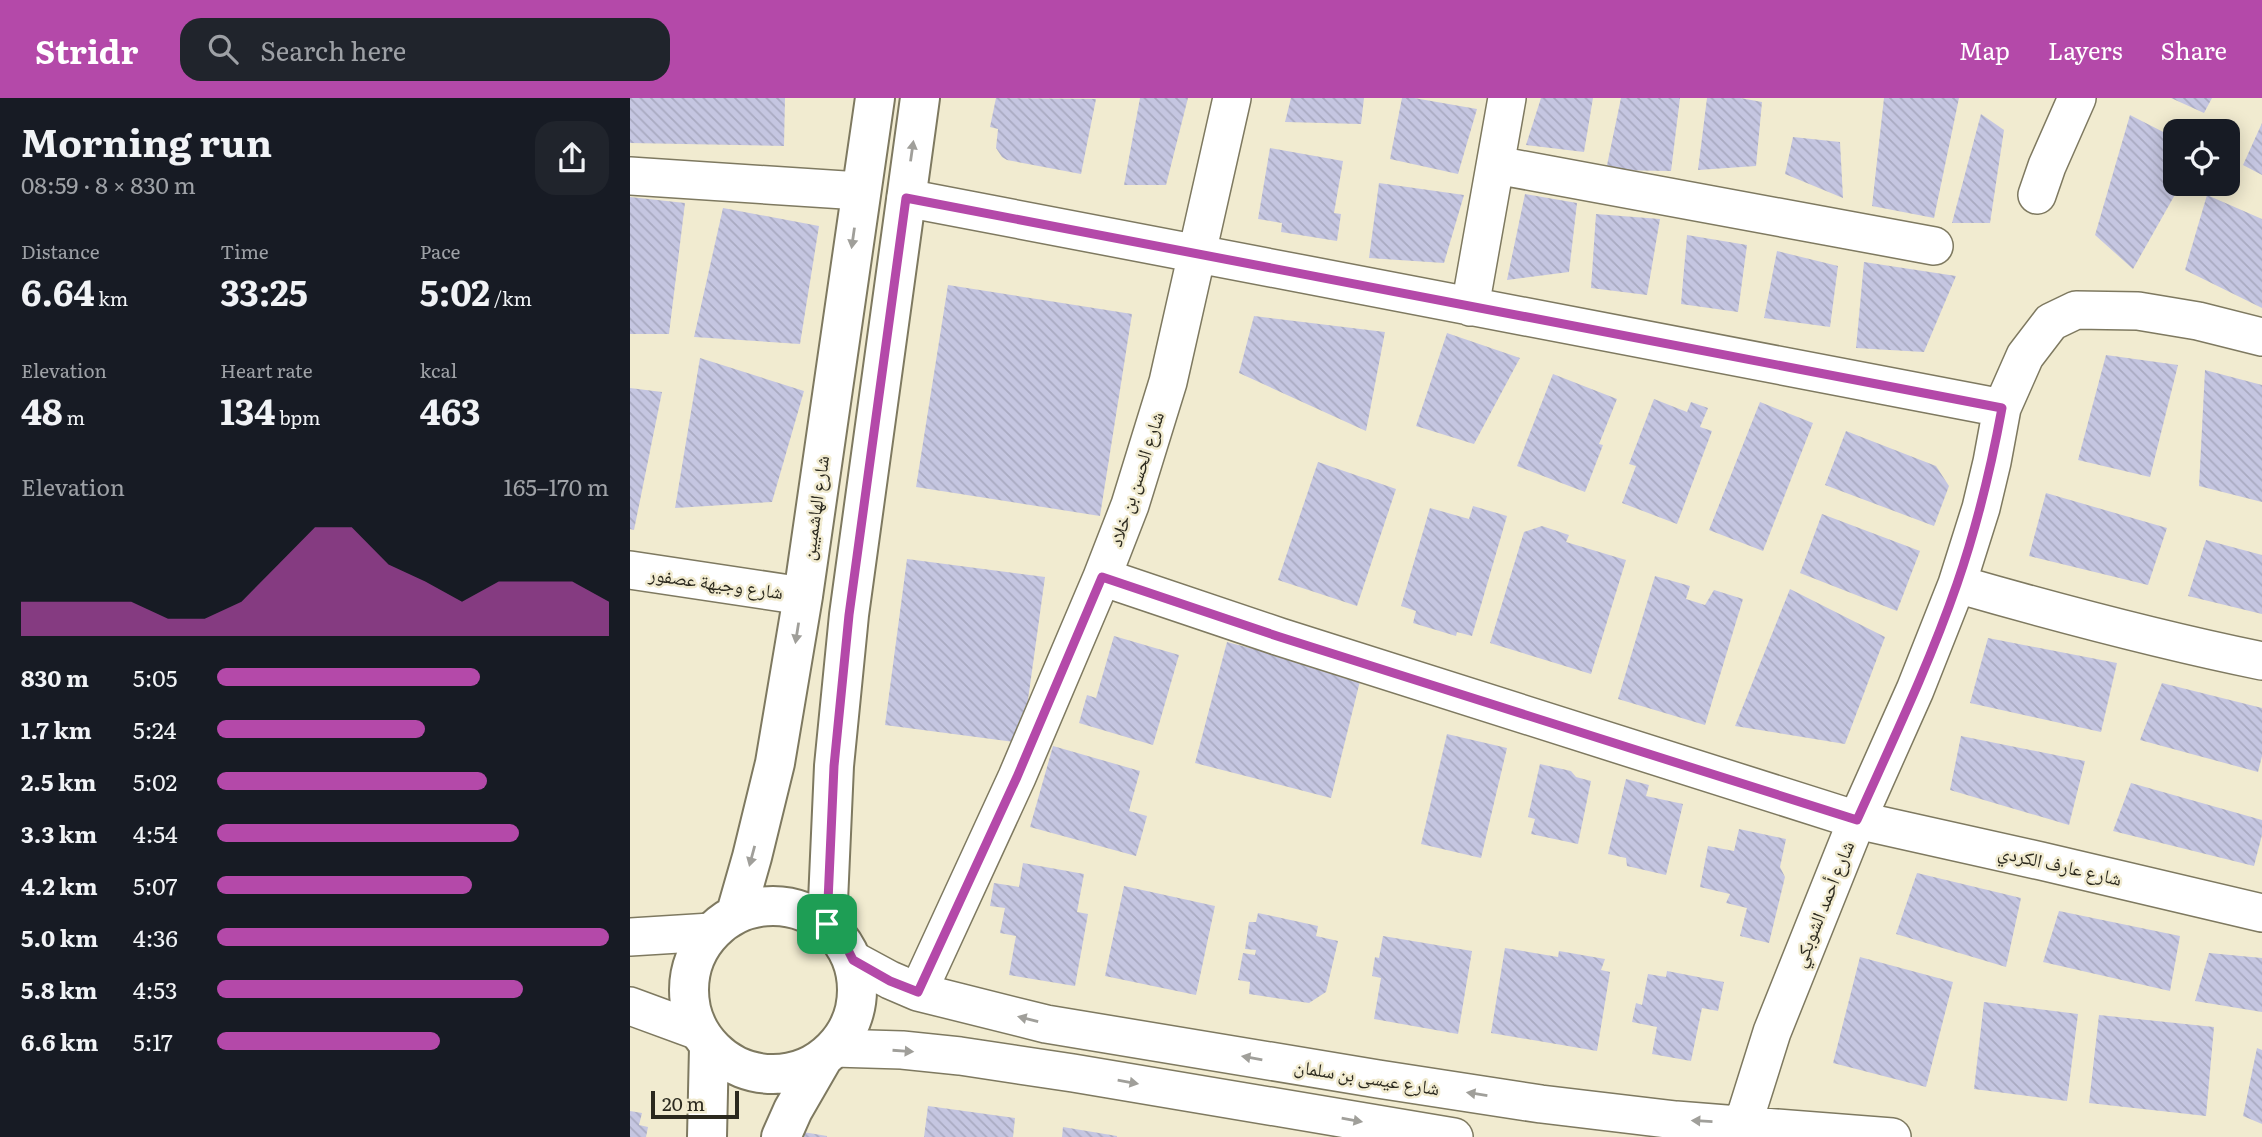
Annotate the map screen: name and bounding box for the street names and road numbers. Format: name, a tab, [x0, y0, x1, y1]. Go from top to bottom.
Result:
street label: شارع الحسن بن خلاد	[1100, 408, 1170, 550]
street label: شارع الهاشميين	[793, 454, 835, 562]
street label: شارع وجيهة عصفور	[646, 559, 785, 605]
street label: شارع أحمد الشوبكي	[1784, 836, 1863, 972]
street label: شارع عارف الكردي	[1995, 836, 2125, 895]
street label: شارع عيسى بن سلمان	[1292, 1051, 1442, 1101]

